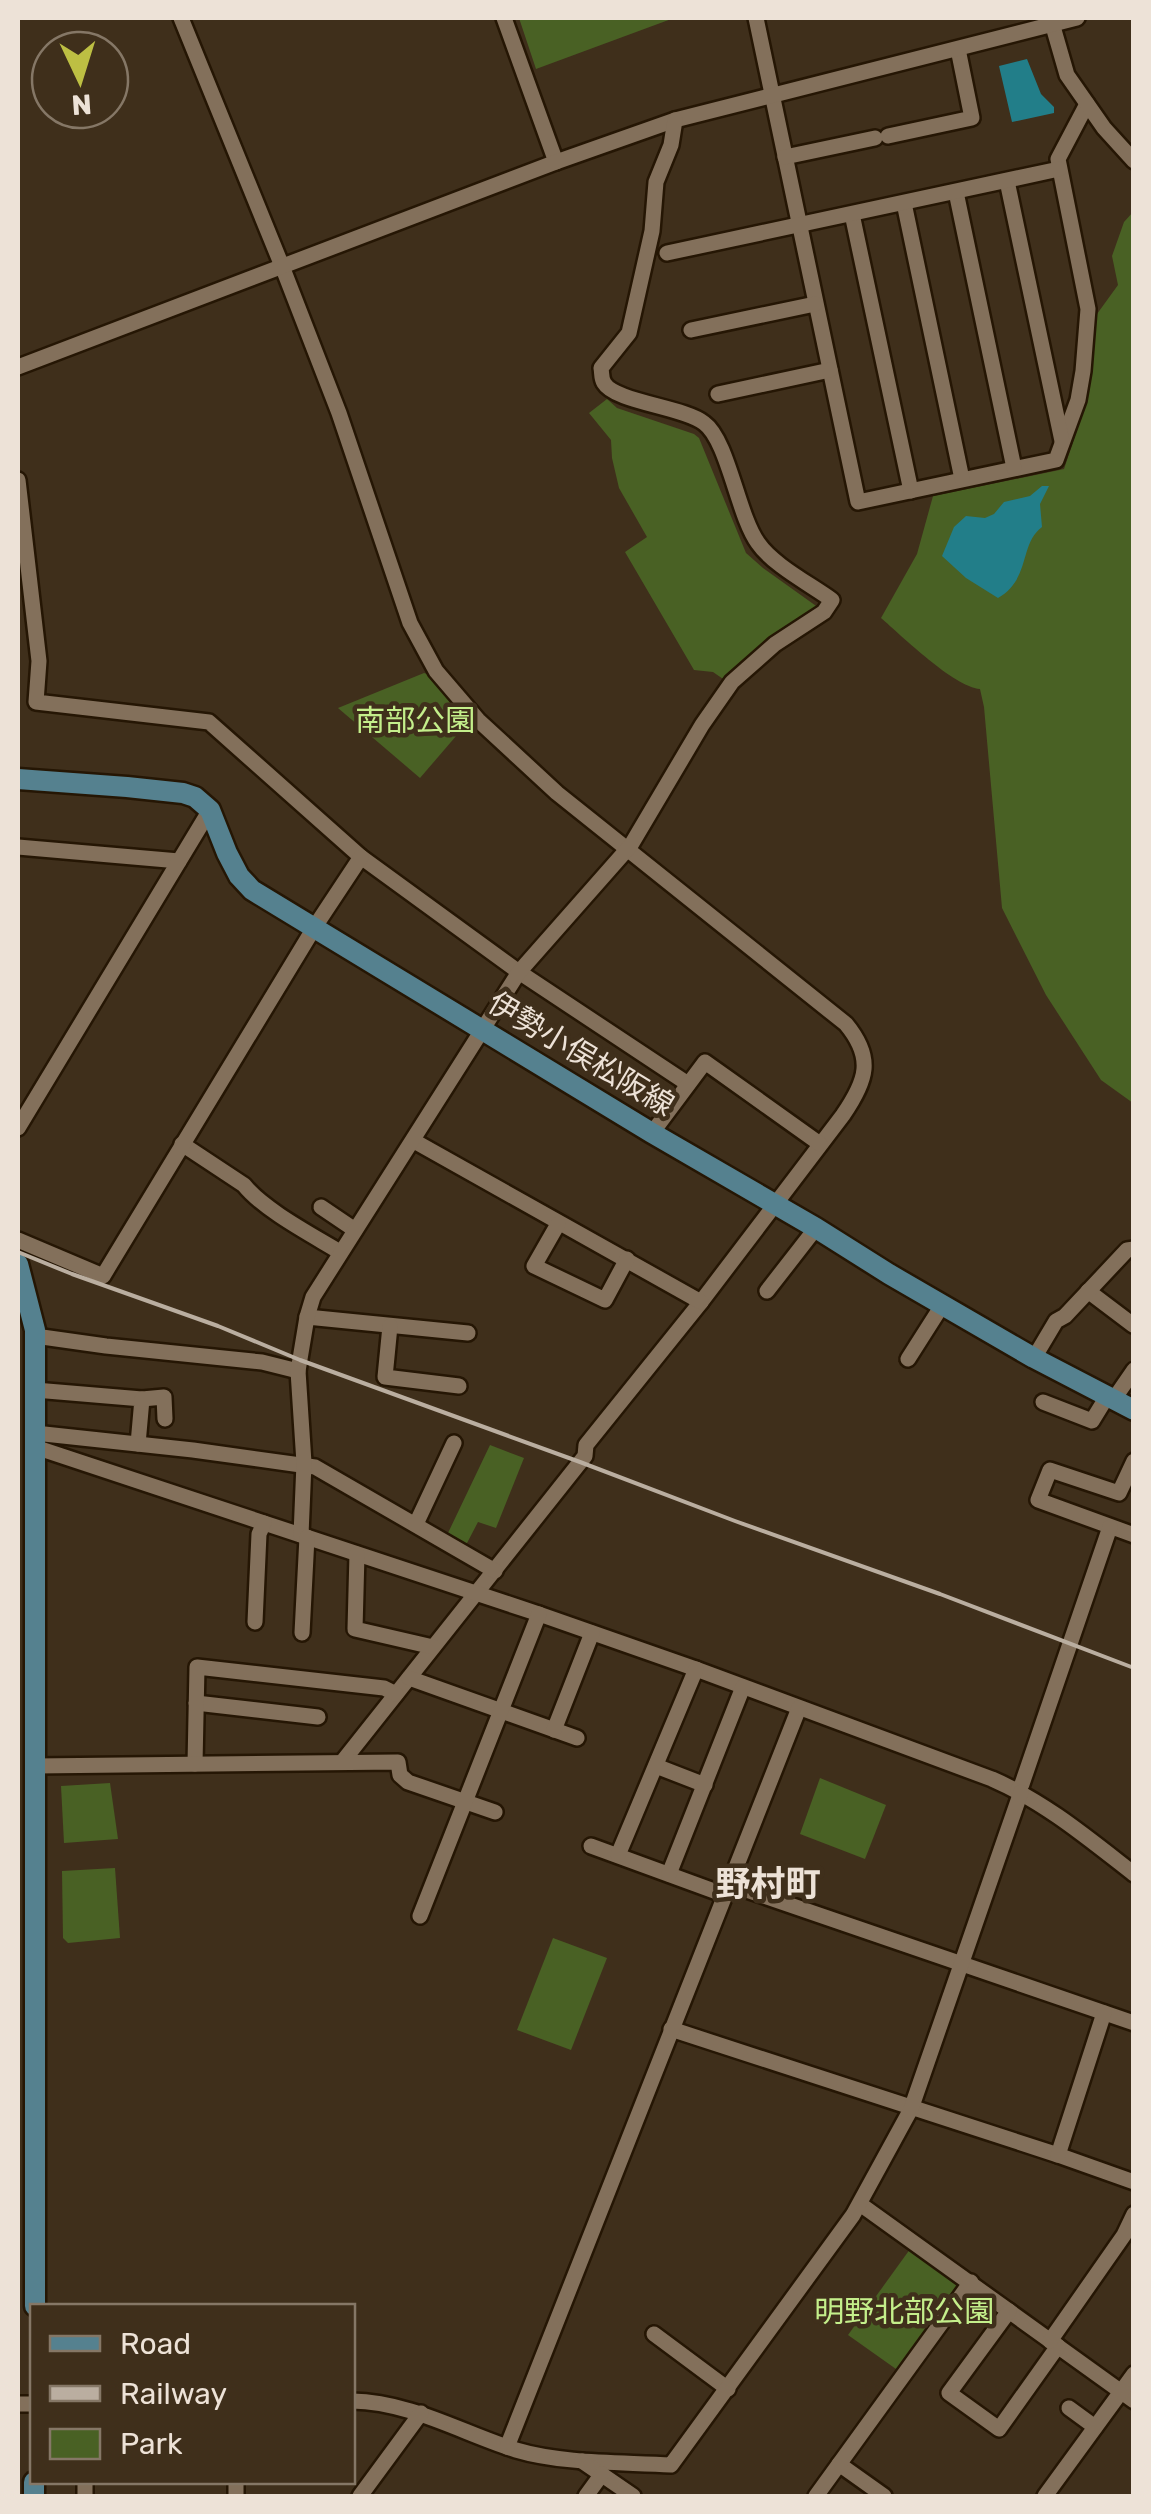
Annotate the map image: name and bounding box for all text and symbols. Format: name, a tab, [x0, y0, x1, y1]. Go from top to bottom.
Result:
north arrow	[30, 30, 130, 130]
text: N	[71, 87, 93, 122]
park label: 南部公園	[355, 703, 475, 739]
street label: 伊勢小俣松阪線	[482, 984, 680, 1124]
district label: 野村町	[715, 1863, 821, 1905]
park label: 明野北部公園	[814, 2294, 994, 2330]
legend	[30, 2304, 355, 2484]
text: Road	[120, 2326, 191, 2362]
text: Railway	[120, 2376, 227, 2412]
text: Park	[120, 2426, 183, 2462]

